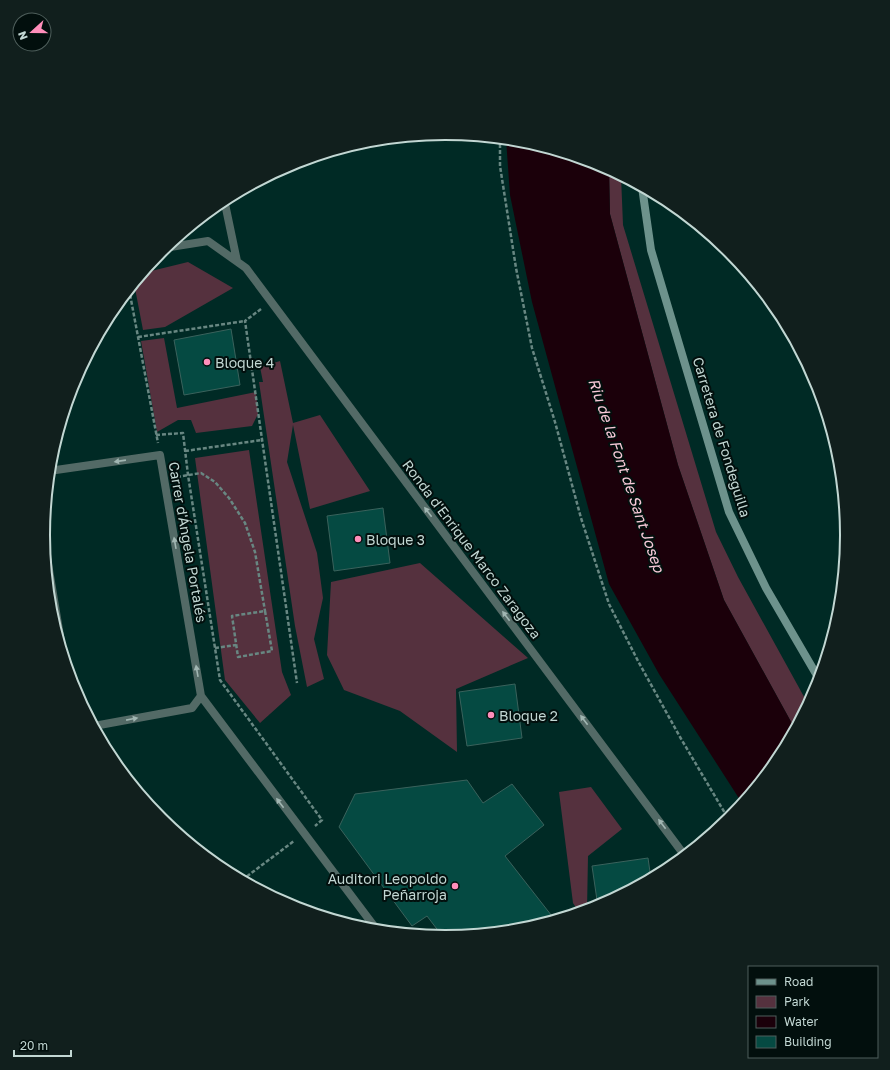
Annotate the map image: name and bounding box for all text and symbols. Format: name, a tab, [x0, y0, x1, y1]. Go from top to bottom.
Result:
north arrow	[12, 12, 52, 52]
text: N	[15, 30, 30, 42]
place label: Bloque 4	[215, 354, 274, 371]
street label: Carretera de Fondeguilla	[690, 355, 754, 519]
marker: Bloque 4	[202, 357, 212, 367]
water label: Riu de la Font de Sant Josep	[585, 376, 669, 576]
street label: Ronda d'Enrique Marco Zaragoza	[399, 456, 545, 642]
one-way arrow	[113, 458, 126, 464]
street label: Carrer d'Ángela Portalés	[165, 460, 211, 624]
one-way arrow	[424, 506, 433, 517]
place label: Bloque 3	[366, 531, 425, 548]
marker: Bloque 3	[353, 534, 363, 544]
one-way arrow	[172, 537, 178, 549]
one-way arrow	[502, 611, 510, 621]
one-way arrow	[193, 665, 199, 678]
place label: Bloque 2	[499, 707, 558, 724]
marker: Bloque 2	[486, 710, 496, 720]
one-way arrow	[580, 715, 588, 726]
one-way arrow	[126, 716, 138, 722]
one-way arrow	[276, 797, 285, 808]
one-way arrow	[657, 819, 666, 830]
place label: Auditori Leopoldo Peñarroja	[328, 870, 447, 903]
marker: Auditori Leopoldo Peñarroja	[450, 881, 460, 891]
legend	[748, 966, 878, 1058]
text: Road	[784, 974, 813, 989]
text: Park	[784, 994, 810, 1009]
text: Water	[784, 1014, 818, 1029]
scale bar	[14, 1032, 71, 1058]
text: Building	[784, 1034, 832, 1049]
text: 20 m	[20, 1038, 48, 1053]

